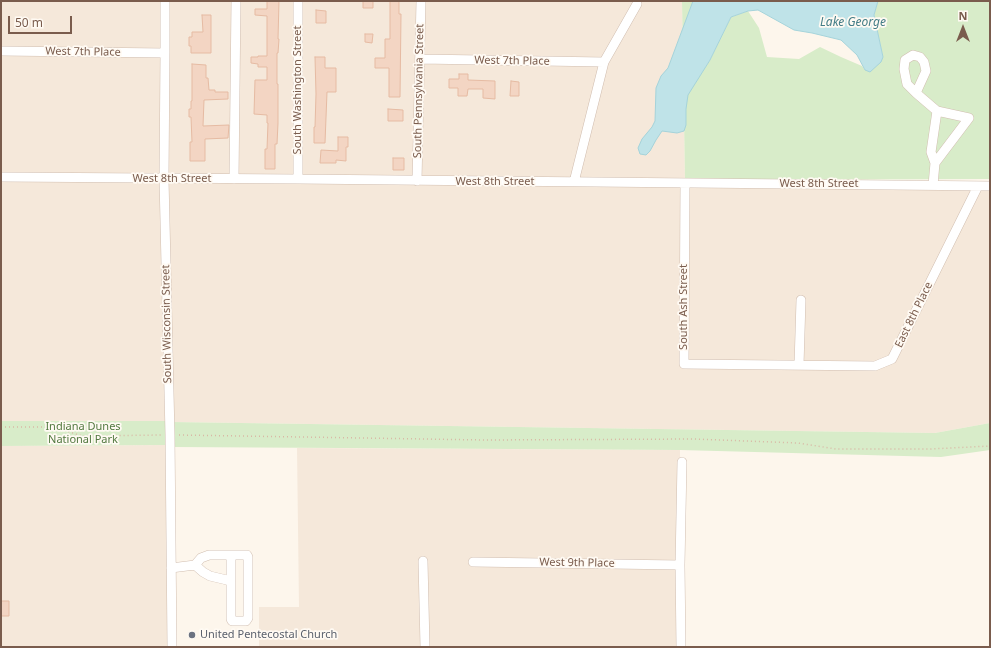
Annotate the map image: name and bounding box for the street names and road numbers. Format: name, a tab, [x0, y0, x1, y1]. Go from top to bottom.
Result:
street label: South Pennsylvania Street	[411, 24, 427, 158]
street label: South Washington Street	[291, 26, 305, 154]
street label: West 7th Place	[45, 45, 121, 59]
street label: West 7th Place	[474, 54, 550, 68]
street label: West 8th Street	[133, 172, 211, 186]
street label: West 8th Street	[456, 175, 534, 189]
street label: West 8th Street	[780, 177, 858, 191]
street label: South Ash Street	[677, 264, 691, 350]
street label: South Wisconsin Street	[159, 265, 175, 383]
street label: East 8th Place	[892, 280, 936, 350]
street label: West 9th Place	[539, 556, 615, 570]

